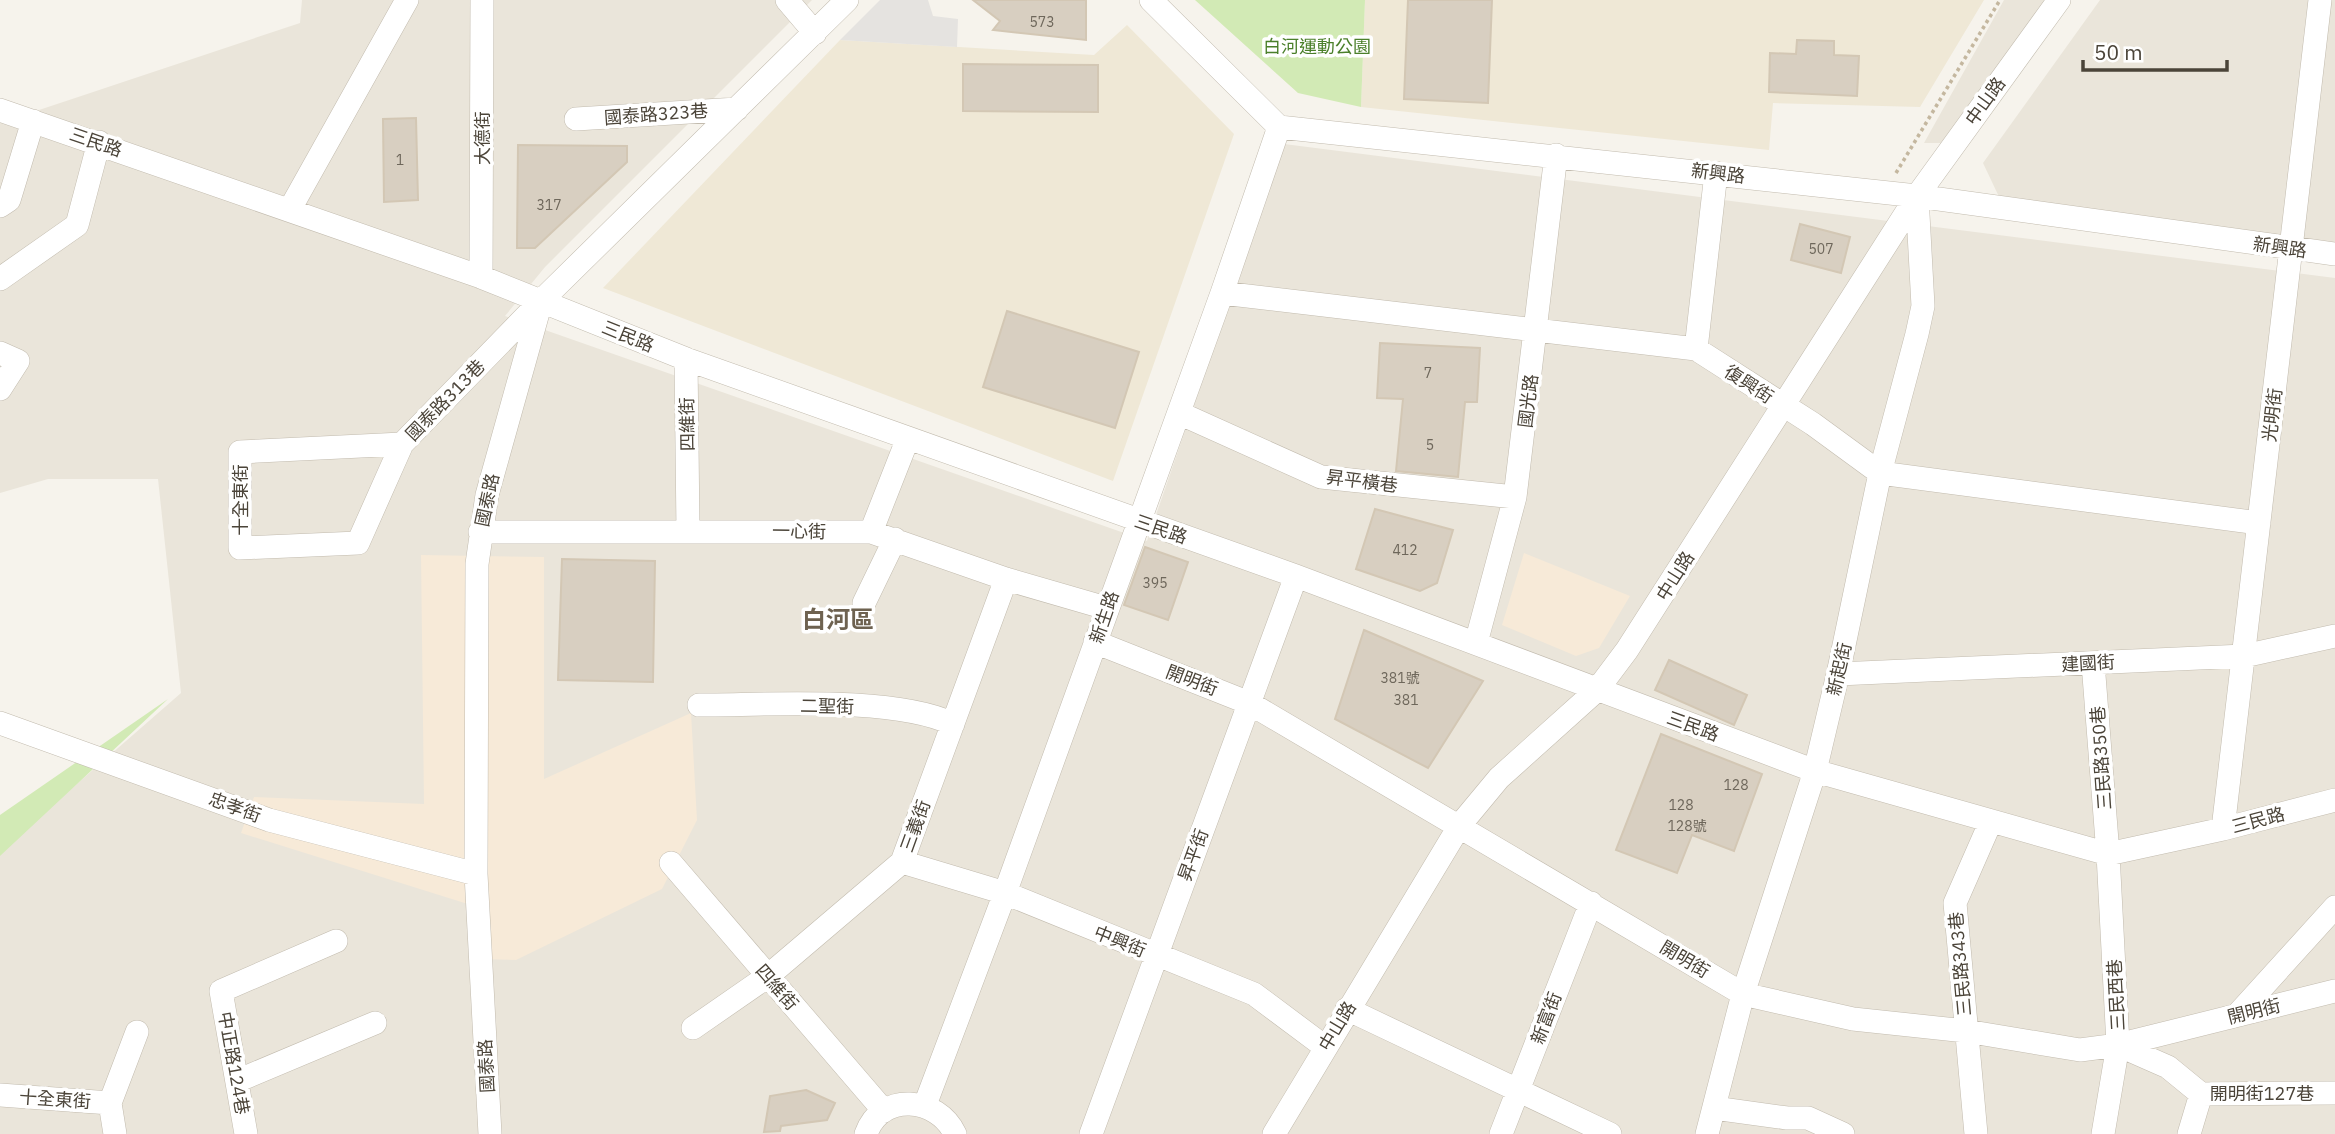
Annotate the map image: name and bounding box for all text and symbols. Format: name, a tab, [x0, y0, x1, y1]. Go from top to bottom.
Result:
house number: 573	[1029, 13, 1055, 31]
scale bar	[2083, 28, 2226, 72]
park label: 白河運動公園	[1263, 35, 1371, 58]
text: 50 m	[2094, 38, 2143, 66]
street label: 中山路	[1960, 72, 2010, 130]
street label: 國泰路323巷	[603, 99, 709, 129]
street label: 大德街	[471, 111, 494, 165]
street label: 三民路	[67, 122, 125, 162]
house number: 1	[396, 151, 404, 169]
street label: 新興路	[1690, 158, 1746, 188]
house number: 317	[536, 196, 562, 214]
street label: 新興路	[2252, 232, 2308, 262]
house number: 507	[1808, 240, 1834, 258]
street label: 三民路	[599, 315, 657, 357]
street label: 國泰路313巷	[400, 354, 490, 446]
street label: 復興街	[1720, 360, 1778, 408]
house number: 7	[1424, 364, 1432, 382]
street label: 國光路	[1513, 373, 1543, 429]
street label: 光明街	[2257, 387, 2287, 443]
street label: 四維街	[675, 397, 699, 451]
house number: 5	[1426, 436, 1434, 454]
street label: 十全東街	[229, 464, 252, 536]
street label: 昇平橫巷	[1325, 465, 1399, 497]
street label: 國泰路	[470, 471, 504, 529]
street label: 三民路	[1132, 509, 1190, 549]
street label: 一心街	[772, 519, 826, 543]
house number: 412	[1392, 541, 1418, 559]
street label: 中山路	[1651, 547, 1699, 605]
house number: 395	[1142, 574, 1168, 592]
street label: 新生路	[1084, 588, 1124, 646]
district label: 白河區	[802, 603, 874, 635]
street label: 新起街	[1822, 640, 1856, 698]
street label: 建國街	[2060, 650, 2116, 676]
street label: 開明街	[1163, 660, 1221, 700]
house number: 381號	[1380, 669, 1420, 687]
house number: 381	[1393, 691, 1419, 709]
street label: 二聖街	[800, 694, 854, 718]
street label: 三民路350巷	[2086, 705, 2116, 811]
street label: 三民路	[1664, 706, 1722, 746]
house number: 128	[1723, 776, 1749, 794]
street label: 忠孝街	[206, 787, 264, 827]
house number: 128	[1668, 796, 1694, 814]
street label: 三義街	[895, 797, 935, 855]
street label: 三民路	[2229, 802, 2287, 838]
house number: 128號	[1667, 817, 1707, 835]
street label: 昇平街	[1173, 826, 1213, 884]
street label: 三民路343巷	[1944, 911, 1976, 1017]
street label: 中興街	[1091, 920, 1149, 962]
street label: 開明街	[1656, 935, 1714, 983]
street label: 三民西巷	[2103, 958, 2129, 1032]
street label: 四維街	[751, 959, 803, 1015]
street label: 新富街	[1526, 989, 1566, 1047]
street label: 開明街	[2225, 993, 2283, 1029]
street label: 中山路	[1313, 997, 1361, 1055]
street label: 中正路124巷	[214, 1010, 254, 1116]
street label: 國泰路	[473, 1038, 499, 1094]
street label: 開明街127巷	[2210, 1082, 2314, 1105]
street label: 十全東街	[18, 1085, 92, 1113]

